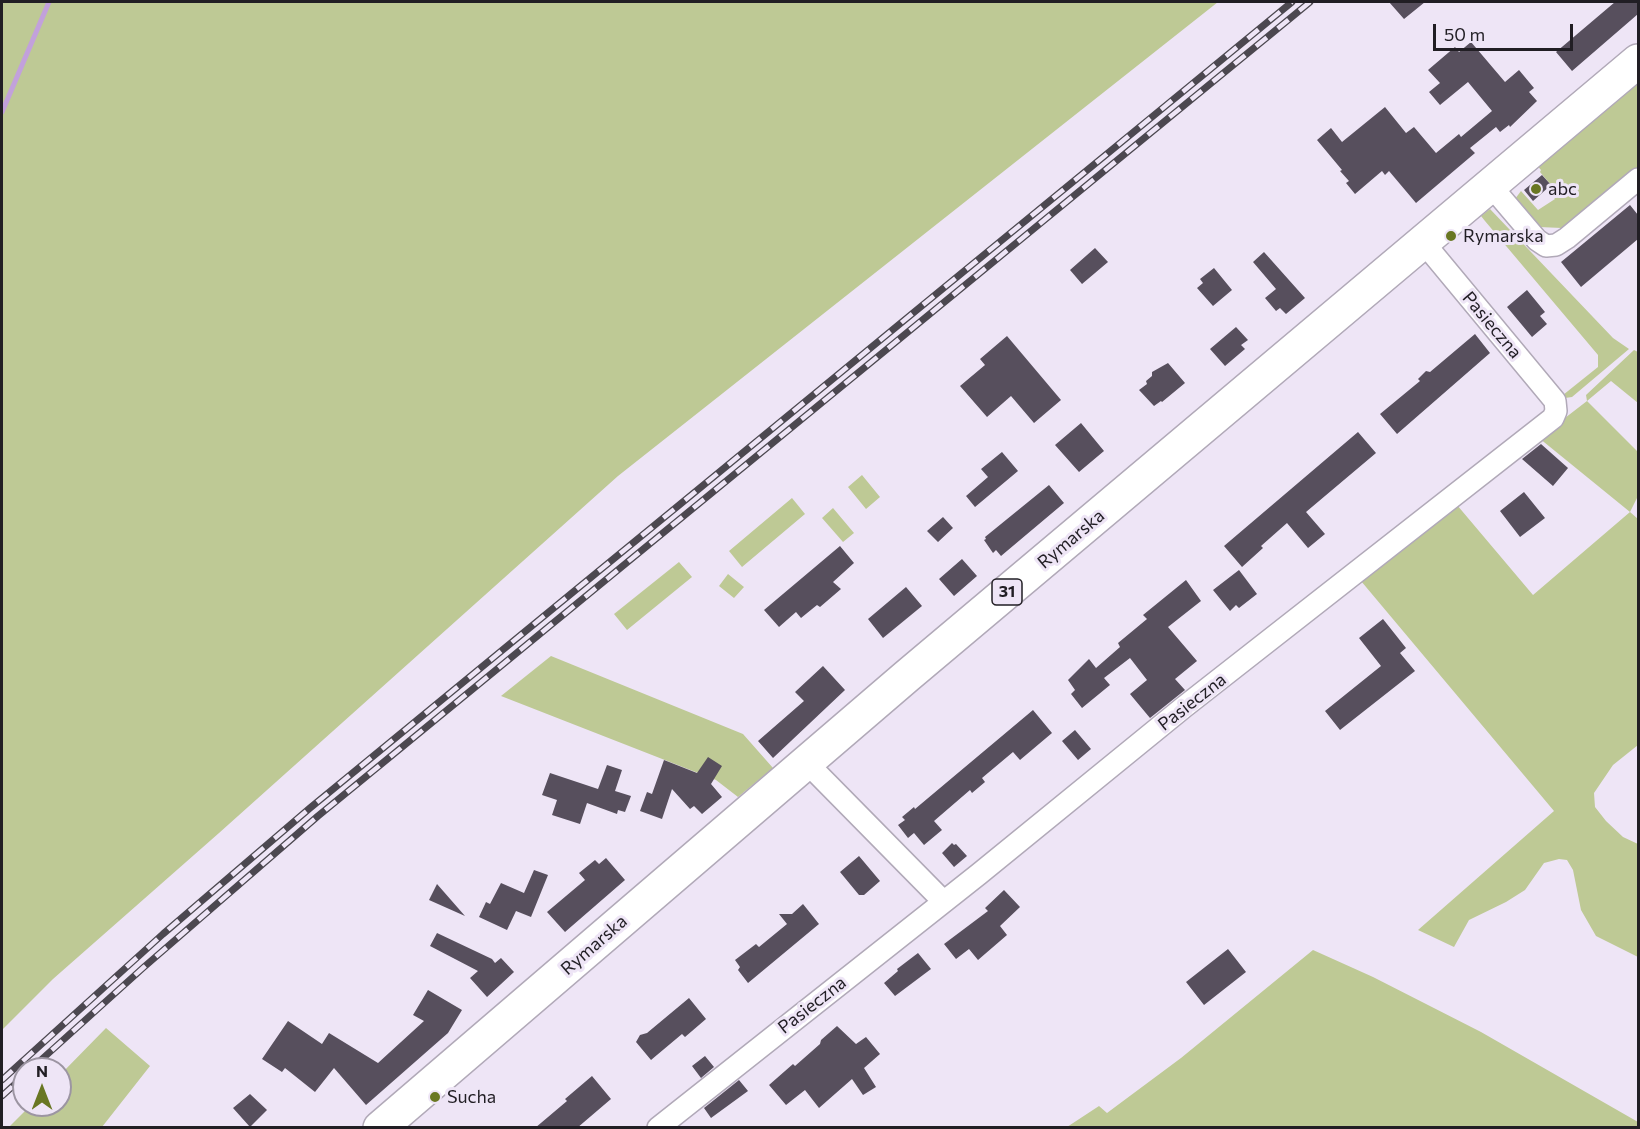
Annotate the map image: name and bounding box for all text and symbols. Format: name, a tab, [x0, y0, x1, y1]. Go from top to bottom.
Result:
scale bar	[1436, 12, 1576, 50]
text: 50 m	[1444, 23, 1485, 45]
place label: abc	[1548, 178, 1577, 200]
marker: abc	[1529, 182, 1543, 196]
place label: Rymarska	[1463, 225, 1544, 247]
marker: Rymarska	[1444, 229, 1458, 243]
street label: Pasieczna	[1458, 287, 1526, 363]
street label: Rymarska	[1033, 505, 1109, 573]
road number: 31	[992, 579, 1022, 605]
street label: Pasieczna	[1154, 669, 1230, 735]
street label: Rymarska	[557, 910, 631, 980]
street label: Pasieczna	[774, 972, 850, 1038]
north arrow	[12, 1057, 72, 1117]
text: N	[36, 1061, 48, 1080]
place label: Sucha	[447, 1086, 496, 1108]
marker: Sucha	[428, 1090, 442, 1104]

